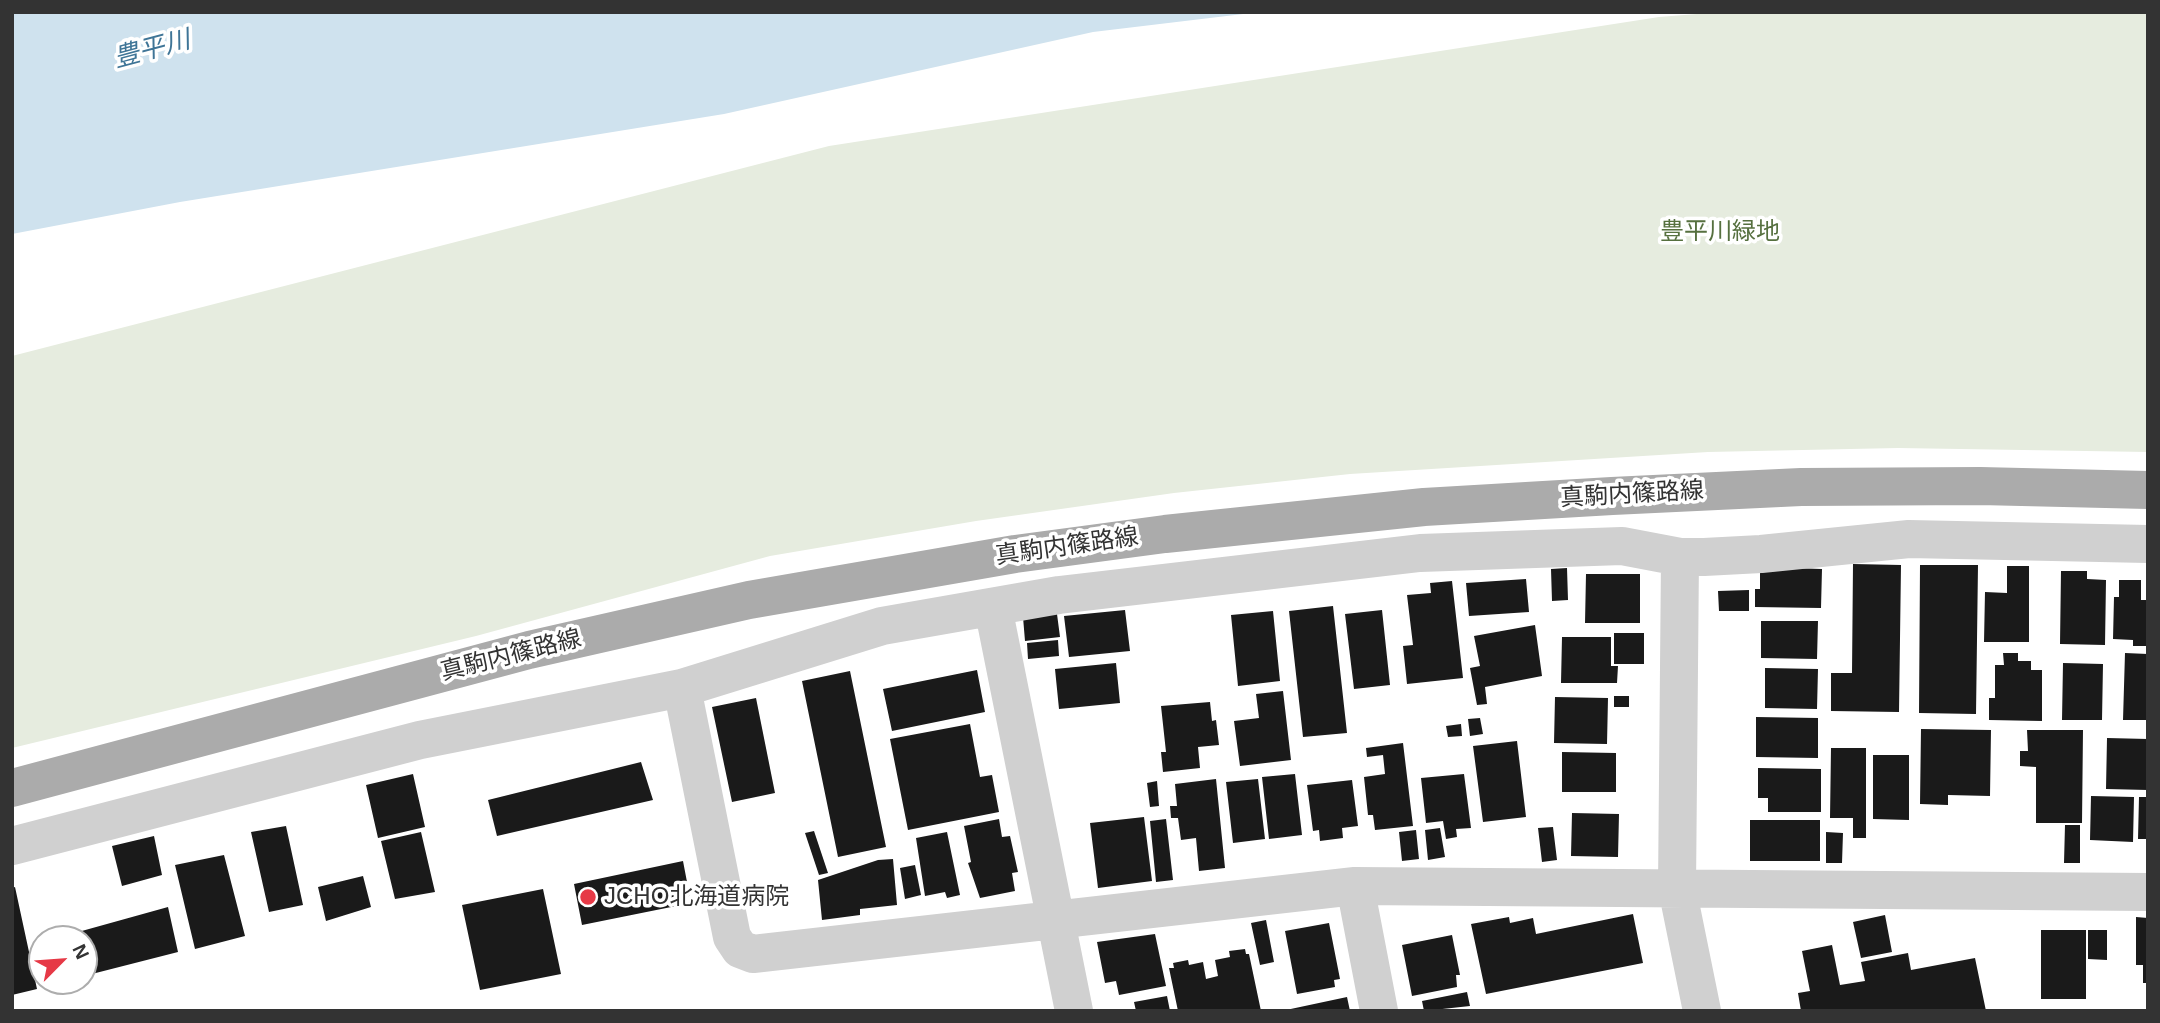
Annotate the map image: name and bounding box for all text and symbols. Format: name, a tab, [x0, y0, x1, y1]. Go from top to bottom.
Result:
water label: 豊平川	[110, 25, 194, 75]
park label: 豊平川緑地	[1660, 218, 1780, 246]
street label: 真駒内篠路線	[1559, 477, 1705, 513]
street label: 真駒内篠路線	[994, 523, 1140, 571]
street label: 真駒内篠路線	[438, 625, 584, 687]
place label: JCHO北海道病院	[604, 883, 789, 911]
marker: JCHO北海道病院	[578, 887, 598, 907]
north arrow	[28, 925, 98, 995]
text: N	[68, 941, 93, 962]

